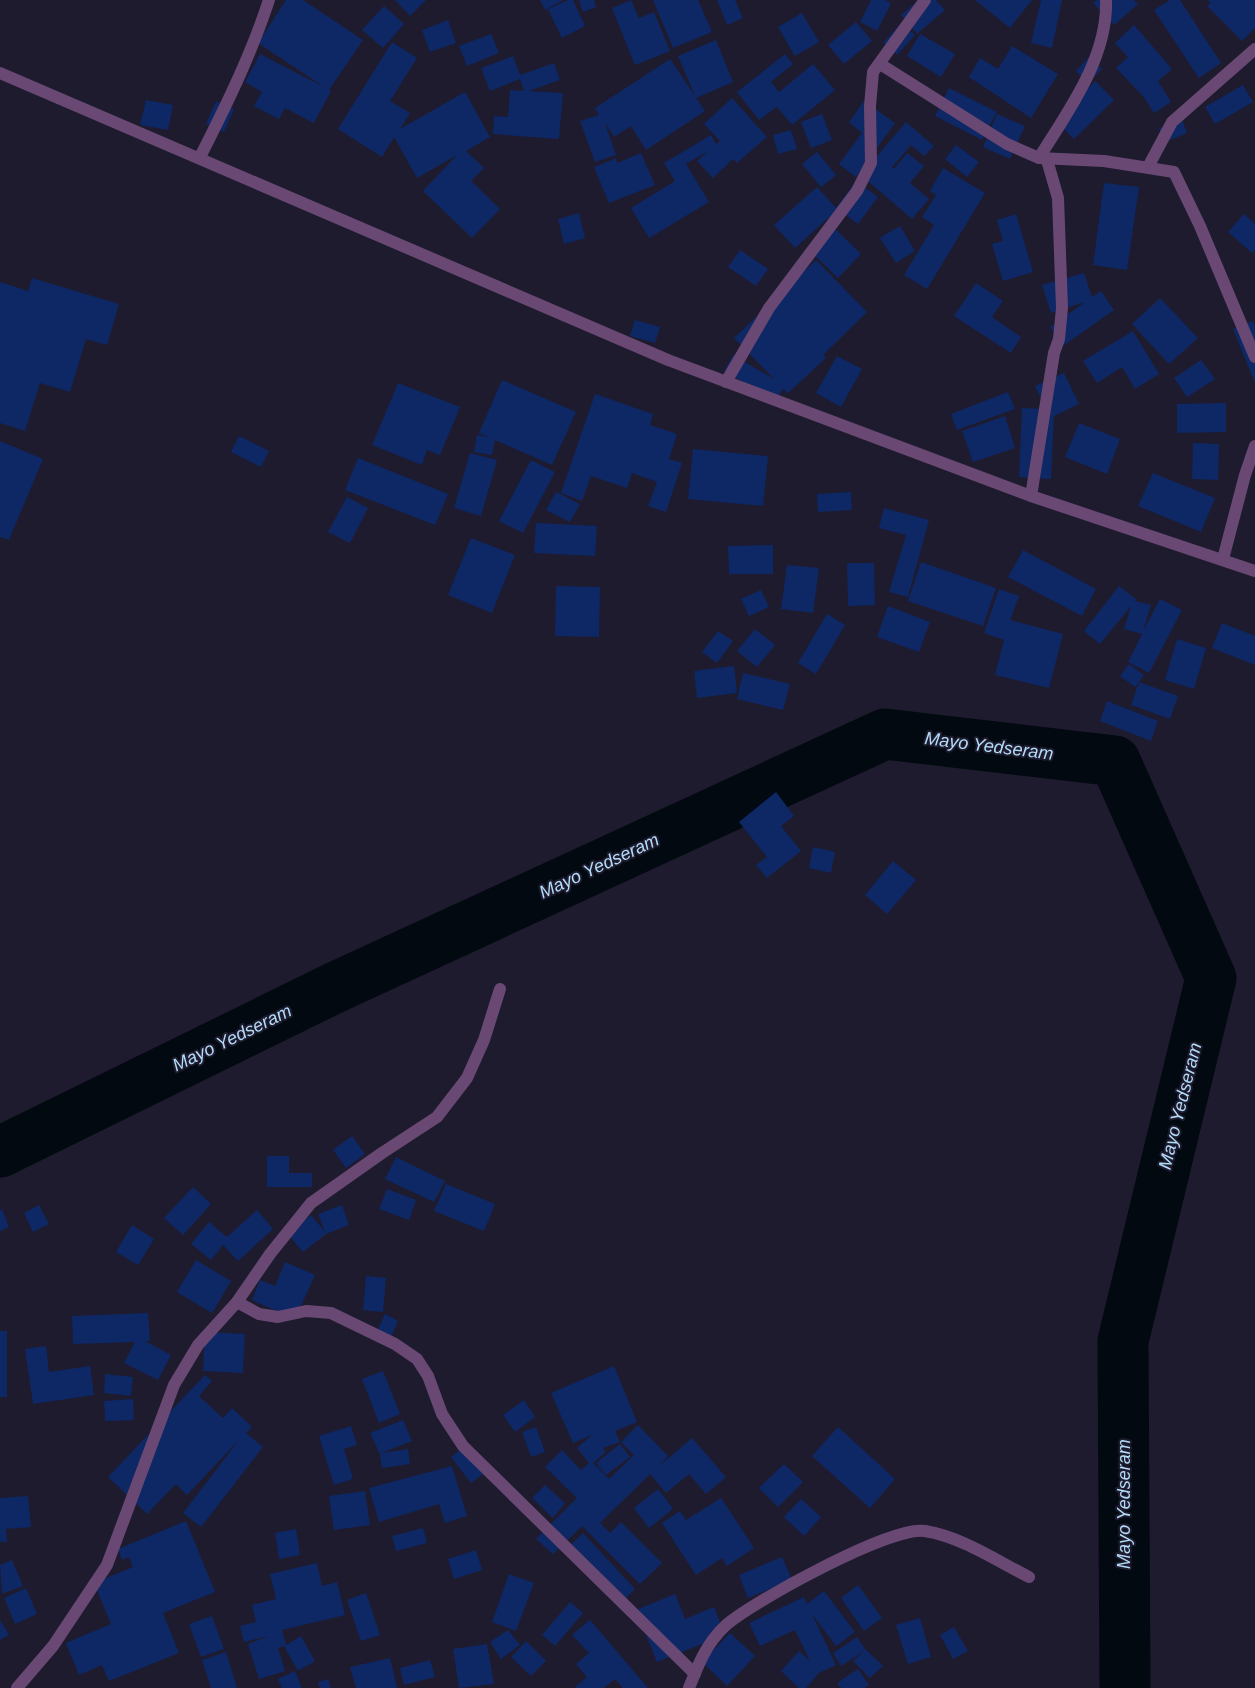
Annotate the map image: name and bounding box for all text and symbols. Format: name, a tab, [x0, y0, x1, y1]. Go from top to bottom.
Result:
water label: Mayo Yedseram	[923, 728, 1055, 764]
water label: Mayo Yedseram	[536, 830, 662, 902]
water label: Mayo Yedseram	[169, 1001, 295, 1075]
water label: Mayo Yedseram	[1155, 1041, 1205, 1171]
water label: Mayo Yedseram	[1114, 1439, 1134, 1569]

